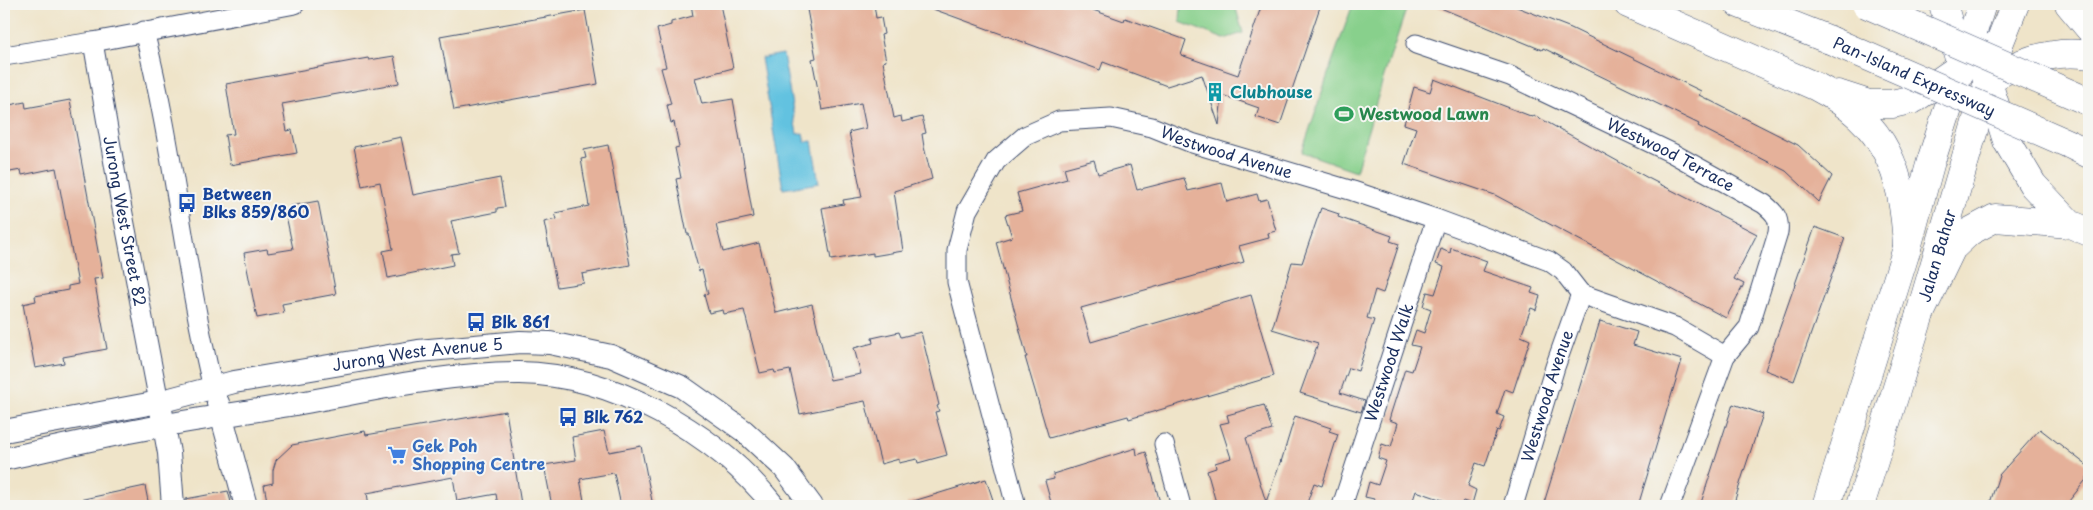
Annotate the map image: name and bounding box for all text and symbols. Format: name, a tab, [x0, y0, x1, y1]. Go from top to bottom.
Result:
street label: Pan-Island Expressway	[1830, 30, 2000, 122]
place label: Clubhouse	[1230, 79, 1313, 103]
building icon: Clubhouse	[1204, 81, 1226, 103]
place label: Westwood Lawn	[1359, 101, 1489, 125]
sports icon: Westwood Lawn	[1333, 103, 1355, 125]
street label: Westwood Terrace	[1603, 111, 1739, 196]
street label: Westwood Avenue	[1157, 119, 1296, 183]
street label: Jurong West Street 82	[98, 134, 153, 308]
place label: Between Blks 859/860	[202, 181, 310, 223]
bus stop icon: Between Blks 859/860	[176, 192, 198, 214]
street label: Jalan Bahar	[1911, 205, 1961, 305]
street label: Westwood Walk	[1357, 300, 1419, 425]
place label: Blk 861	[491, 309, 550, 333]
bus stop icon: Blk 861	[465, 311, 487, 333]
street label: Westwood Avenue	[1514, 326, 1578, 465]
street label: Jurong West Avenue 5	[330, 331, 504, 376]
place label: Blk 762	[583, 404, 644, 428]
bus stop icon: Blk 762	[557, 406, 579, 428]
place label: Gek Poh Shopping Centre	[412, 433, 546, 475]
supermarket icon: Gek Poh Shopping Centre	[386, 444, 408, 466]

